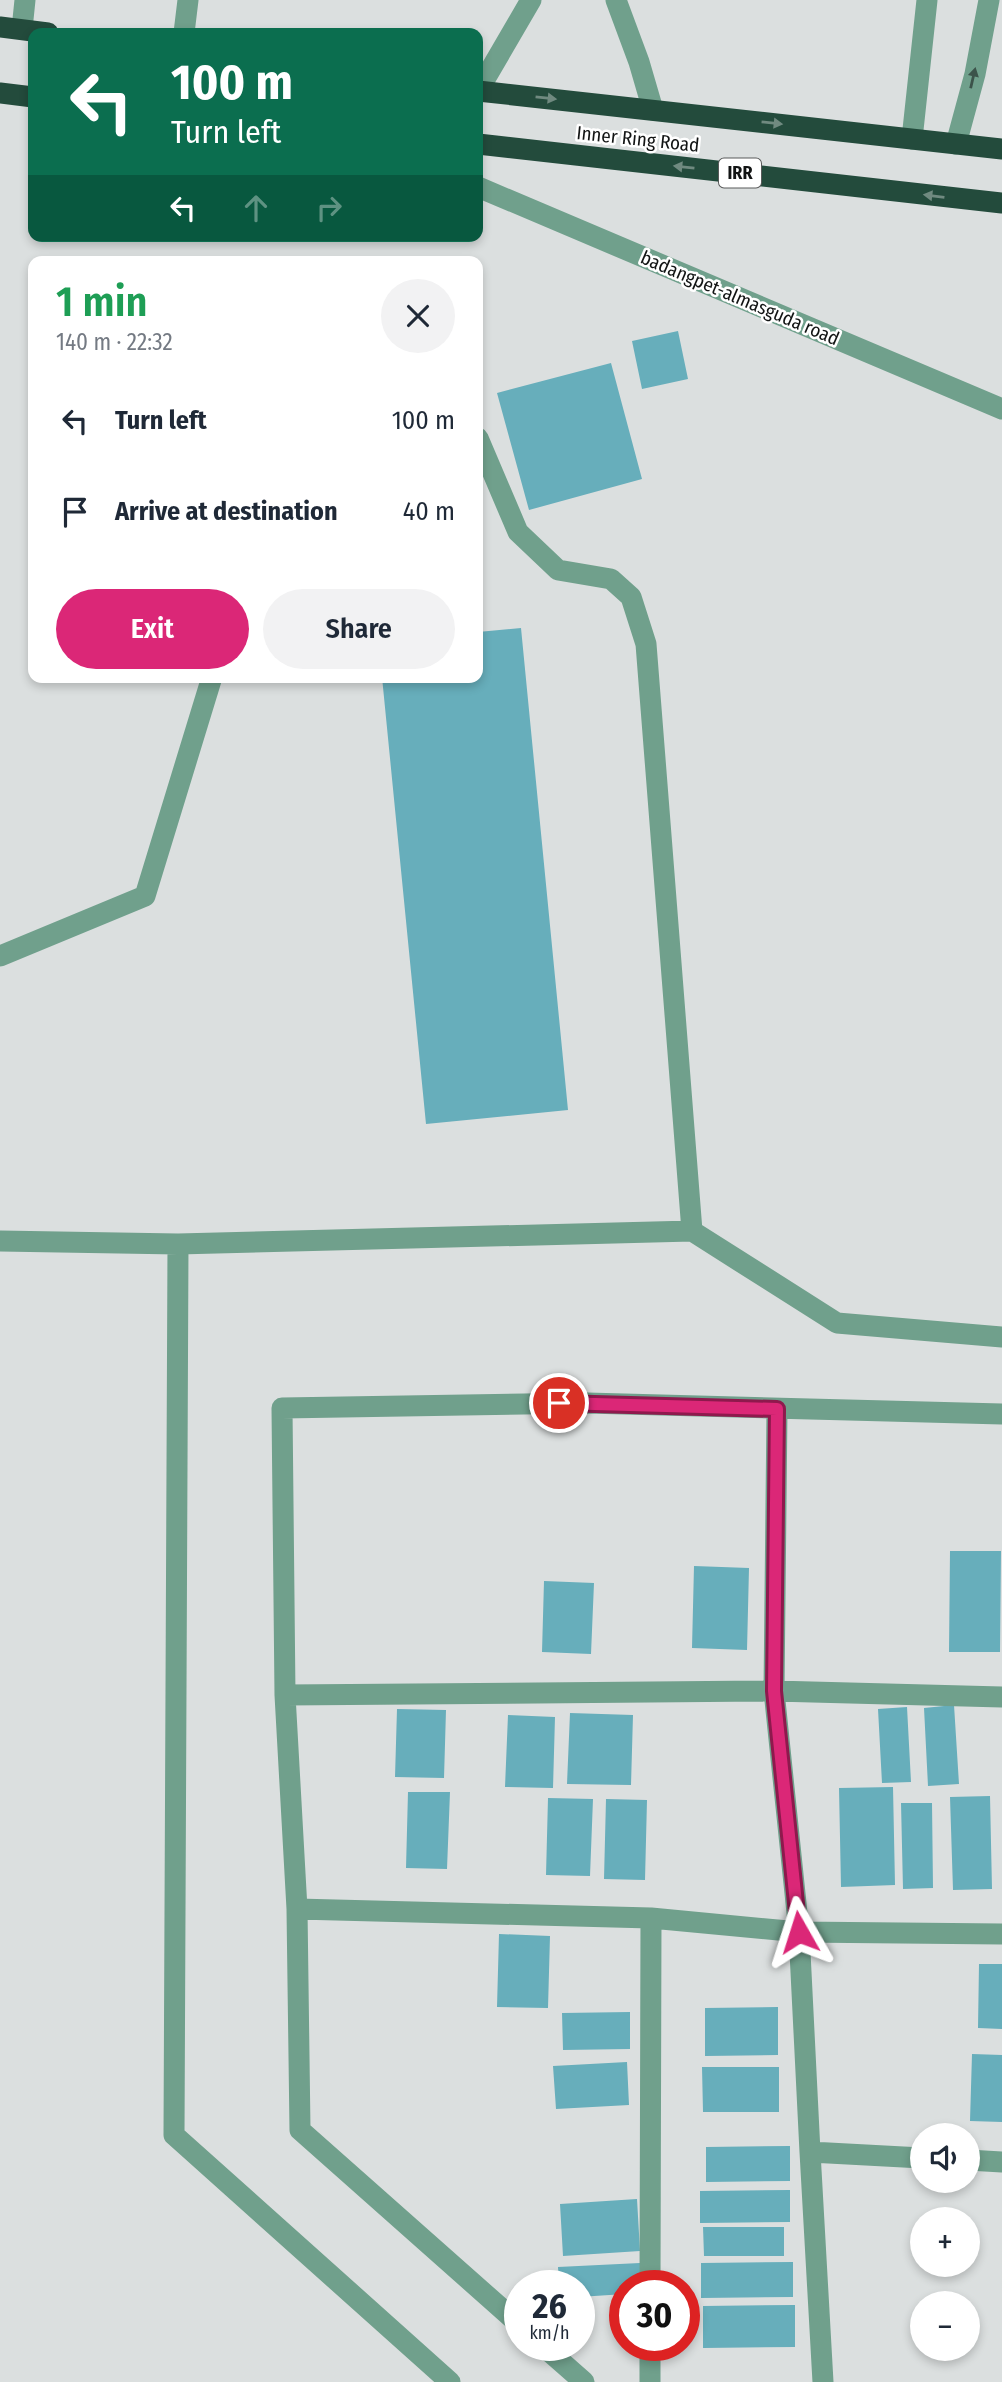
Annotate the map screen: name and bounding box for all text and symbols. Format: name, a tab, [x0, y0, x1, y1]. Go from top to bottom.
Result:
text: 100 m	[171, 53, 293, 112]
icon: left	[56, 56, 147, 147]
one-way arrow	[968, 67, 979, 89]
one-way arrow	[535, 93, 557, 104]
text: Turn left	[171, 113, 281, 151]
one-way arrow	[761, 118, 783, 129]
street label: Inner Ring Road	[575, 121, 701, 157]
road number: IRR	[719, 158, 761, 188]
one-way arrow	[673, 161, 695, 172]
icon: left	[164, 189, 202, 227]
icon: ahead	[237, 189, 275, 227]
icon: right	[310, 189, 348, 227]
one-way arrow	[923, 190, 945, 201]
street label: badangpet-almasguda road	[637, 246, 843, 350]
text: 1 min	[56, 277, 147, 327]
button: close	[381, 279, 455, 353]
text: 140 m · 22:32	[56, 328, 173, 356]
icon: left	[56, 402, 94, 440]
text: Turn left	[115, 405, 207, 436]
text: 100 m	[392, 405, 455, 436]
icon: arrive	[56, 493, 94, 531]
text: Arrive at destination	[115, 496, 338, 527]
text: 40 m	[403, 496, 455, 527]
button: Exit	[56, 589, 249, 669]
button: Share	[263, 589, 455, 669]
pin	[529, 1373, 589, 1433]
icon: arrive	[540, 1384, 578, 1422]
position arrow	[762, 1895, 836, 1969]
map controls	[910, 2123, 980, 2361]
button: sound	[910, 2123, 980, 2193]
button: +	[910, 2207, 980, 2277]
speed limit sign: 30	[609, 2270, 700, 2361]
text: 26	[532, 2285, 567, 2327]
button: −	[910, 2291, 980, 2361]
text: km/h	[529, 2322, 570, 2344]

